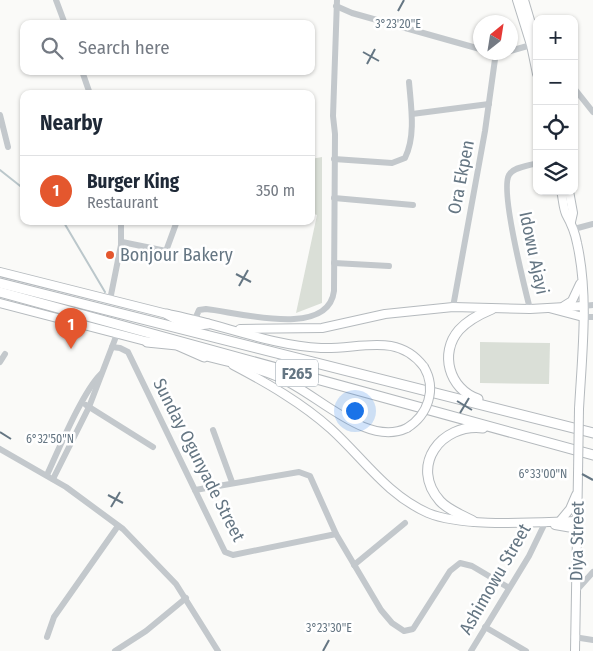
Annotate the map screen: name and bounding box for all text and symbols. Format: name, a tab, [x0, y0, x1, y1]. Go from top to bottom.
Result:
north arrow	[473, 15, 518, 60]
map controls	[533, 15, 578, 195]
button: +	[533, 15, 578, 60]
text: 3°23'20"E	[375, 17, 421, 31]
search box	[20, 20, 315, 75]
icon: search	[38, 34, 66, 62]
text: Search here	[78, 36, 170, 59]
button: −	[533, 60, 578, 105]
button: locate	[533, 105, 578, 150]
text: Nearby	[40, 110, 102, 136]
street label: Ora Ekpen	[443, 138, 479, 216]
button: layers	[533, 150, 578, 195]
text: Burger King	[87, 170, 179, 193]
text: 1	[53, 181, 59, 200]
text: 350 m	[256, 181, 295, 200]
text: Restaurant	[87, 193, 158, 212]
street label: Idowu Ajayi	[514, 209, 554, 297]
place label: Bonjour Bakery	[120, 244, 233, 266]
marker: Bonjour Bakery	[104, 249, 116, 261]
pin: 1	[55, 308, 87, 349]
road number: F265	[276, 359, 318, 386]
street label: Sunday Ogunyade Street	[148, 375, 250, 545]
your location	[342, 398, 368, 424]
text: 6°32'50"N	[26, 432, 74, 446]
text: 6°33'00"N	[519, 467, 567, 481]
street label: Diya Street	[565, 501, 589, 581]
street label: Ashimowu Street	[454, 520, 536, 638]
text: 3°23'30"E	[306, 621, 352, 635]

